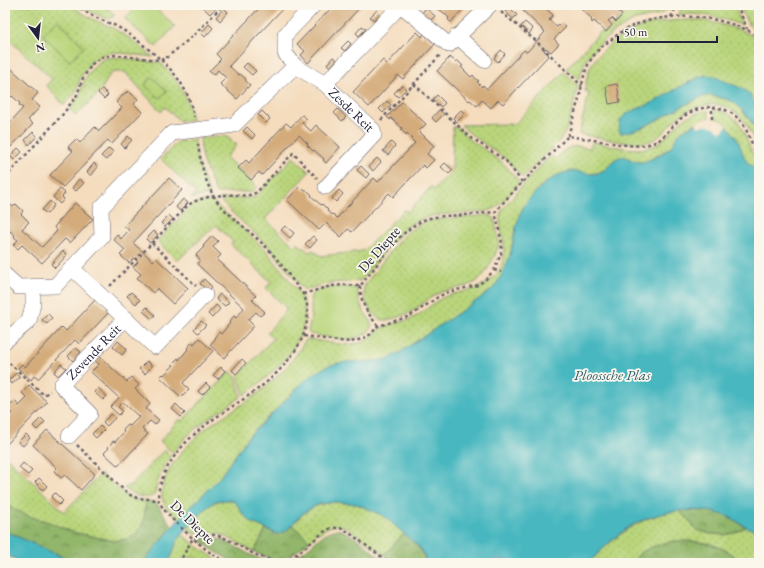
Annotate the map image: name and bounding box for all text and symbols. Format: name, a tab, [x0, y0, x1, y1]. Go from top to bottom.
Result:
north arrow	[18, 18, 58, 58]
scale bar	[618, 18, 717, 44]
text: 50 m	[624, 24, 648, 40]
text: N	[34, 40, 47, 56]
street label: Zesde Reit	[325, 83, 379, 136]
street label: De Diepte	[354, 222, 404, 276]
street label: Zevende Reit	[62, 319, 125, 383]
water label: Ploossche Plas	[574, 365, 651, 384]
street label: De Diepte	[167, 496, 220, 548]

